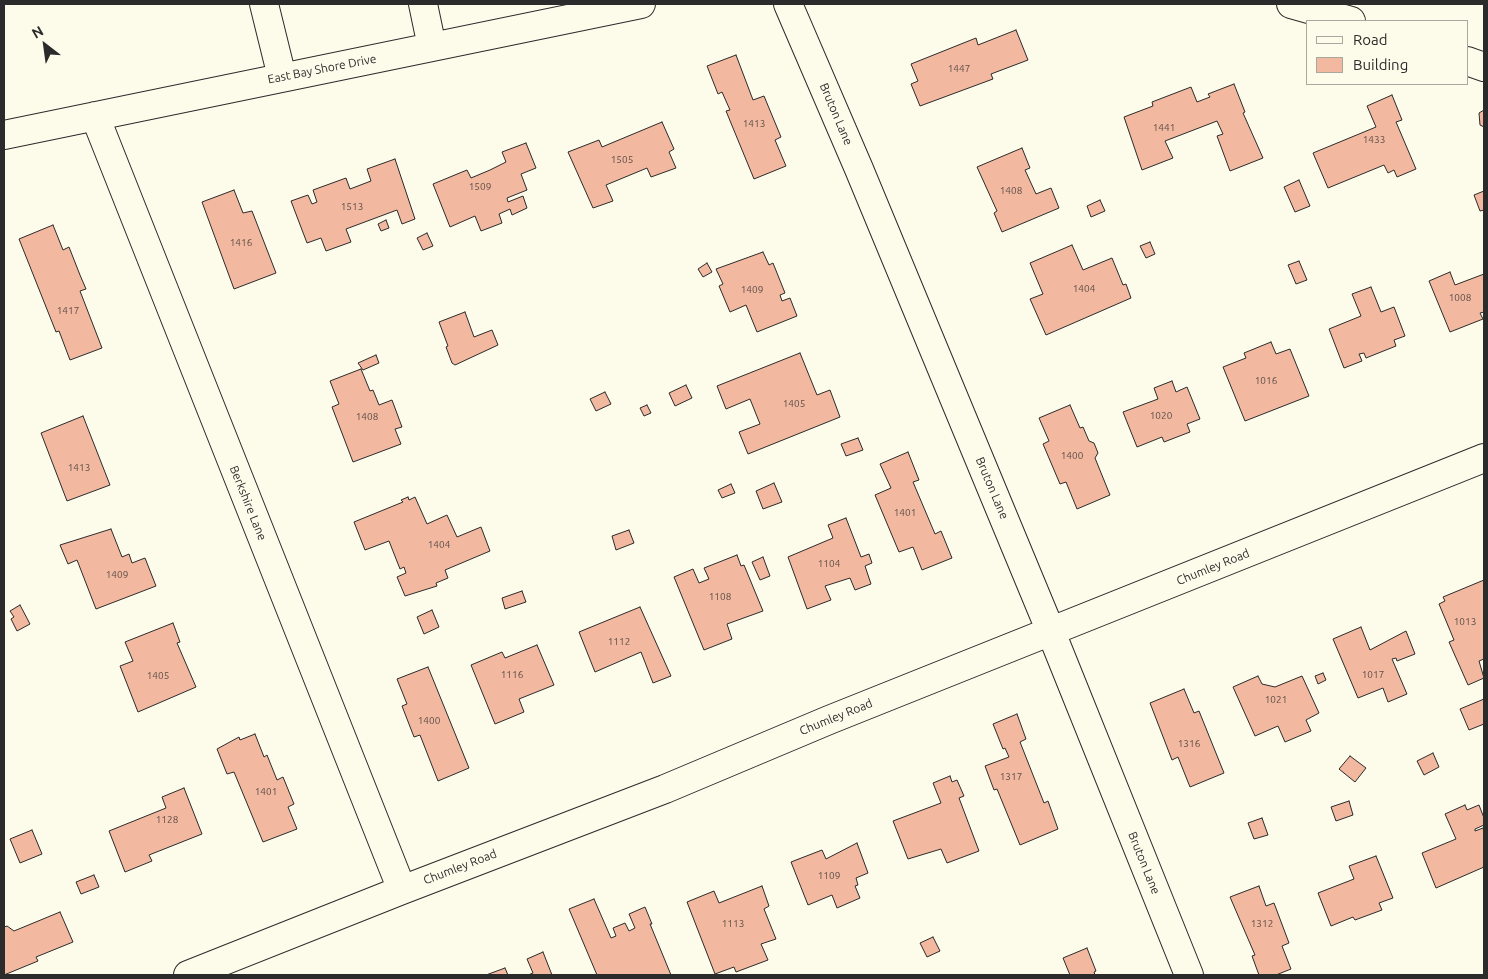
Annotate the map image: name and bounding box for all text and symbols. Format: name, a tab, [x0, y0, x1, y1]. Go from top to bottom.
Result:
north arrow	[20, 20, 70, 70]
legend	[1306, 20, 1468, 85]
text: N	[29, 22, 46, 42]
text: Road	[1353, 31, 1388, 48]
street label: East Bay Shore Drive	[266, 51, 378, 87]
text: Building	[1353, 56, 1408, 73]
house number: 1447	[948, 63, 970, 75]
street label: Bruton Lane	[816, 81, 856, 147]
house number: 1413	[743, 118, 765, 130]
house number: 1441	[1153, 122, 1175, 134]
house number: 1433	[1363, 134, 1385, 146]
house number: 1505	[611, 154, 633, 166]
house number: 1509	[469, 181, 491, 193]
house number: 1408	[1000, 185, 1022, 197]
house number: 1513	[341, 201, 363, 213]
house number: 1416	[230, 237, 252, 249]
house number: 1404	[1073, 283, 1095, 295]
house number: 1409	[741, 284, 763, 296]
house number: 1008	[1449, 292, 1471, 304]
house number: 1417	[57, 305, 79, 317]
house number: 1016	[1255, 375, 1277, 387]
house number: 1405	[783, 398, 805, 410]
house number: 1020	[1150, 410, 1172, 422]
house number: 1408	[356, 411, 378, 423]
house number: 1400	[1061, 450, 1083, 462]
street label: Bruton Lane	[972, 455, 1012, 521]
house number: 1413	[68, 462, 90, 474]
street label: Berkshire Lane	[226, 463, 270, 543]
house number: 1401	[894, 507, 916, 519]
house number: 1404	[428, 539, 450, 551]
street label: Chumley Road	[1174, 546, 1252, 588]
house number: 1104	[818, 558, 840, 570]
house number: 1409	[106, 569, 128, 581]
house number: 1108	[709, 591, 731, 603]
house number: 1013	[1454, 616, 1476, 628]
house number: 1112	[608, 636, 630, 648]
house number: 1116	[501, 669, 523, 681]
house number: 1017	[1362, 669, 1384, 681]
house number: 1405	[147, 670, 169, 682]
house number: 1021	[1265, 694, 1287, 706]
street label: Chumley Road	[797, 696, 875, 738]
house number: 1400	[418, 715, 440, 727]
house number: 1316	[1178, 738, 1200, 750]
house number: 1317	[1000, 771, 1022, 783]
house number: 1401	[255, 786, 277, 798]
house number: 1128	[156, 814, 178, 826]
street label: Bruton Lane	[1125, 830, 1163, 896]
street label: Chumley Road	[421, 846, 499, 888]
house number: 1109	[818, 870, 840, 882]
house number: 1113	[722, 918, 744, 930]
house number: 1312	[1251, 918, 1273, 930]

